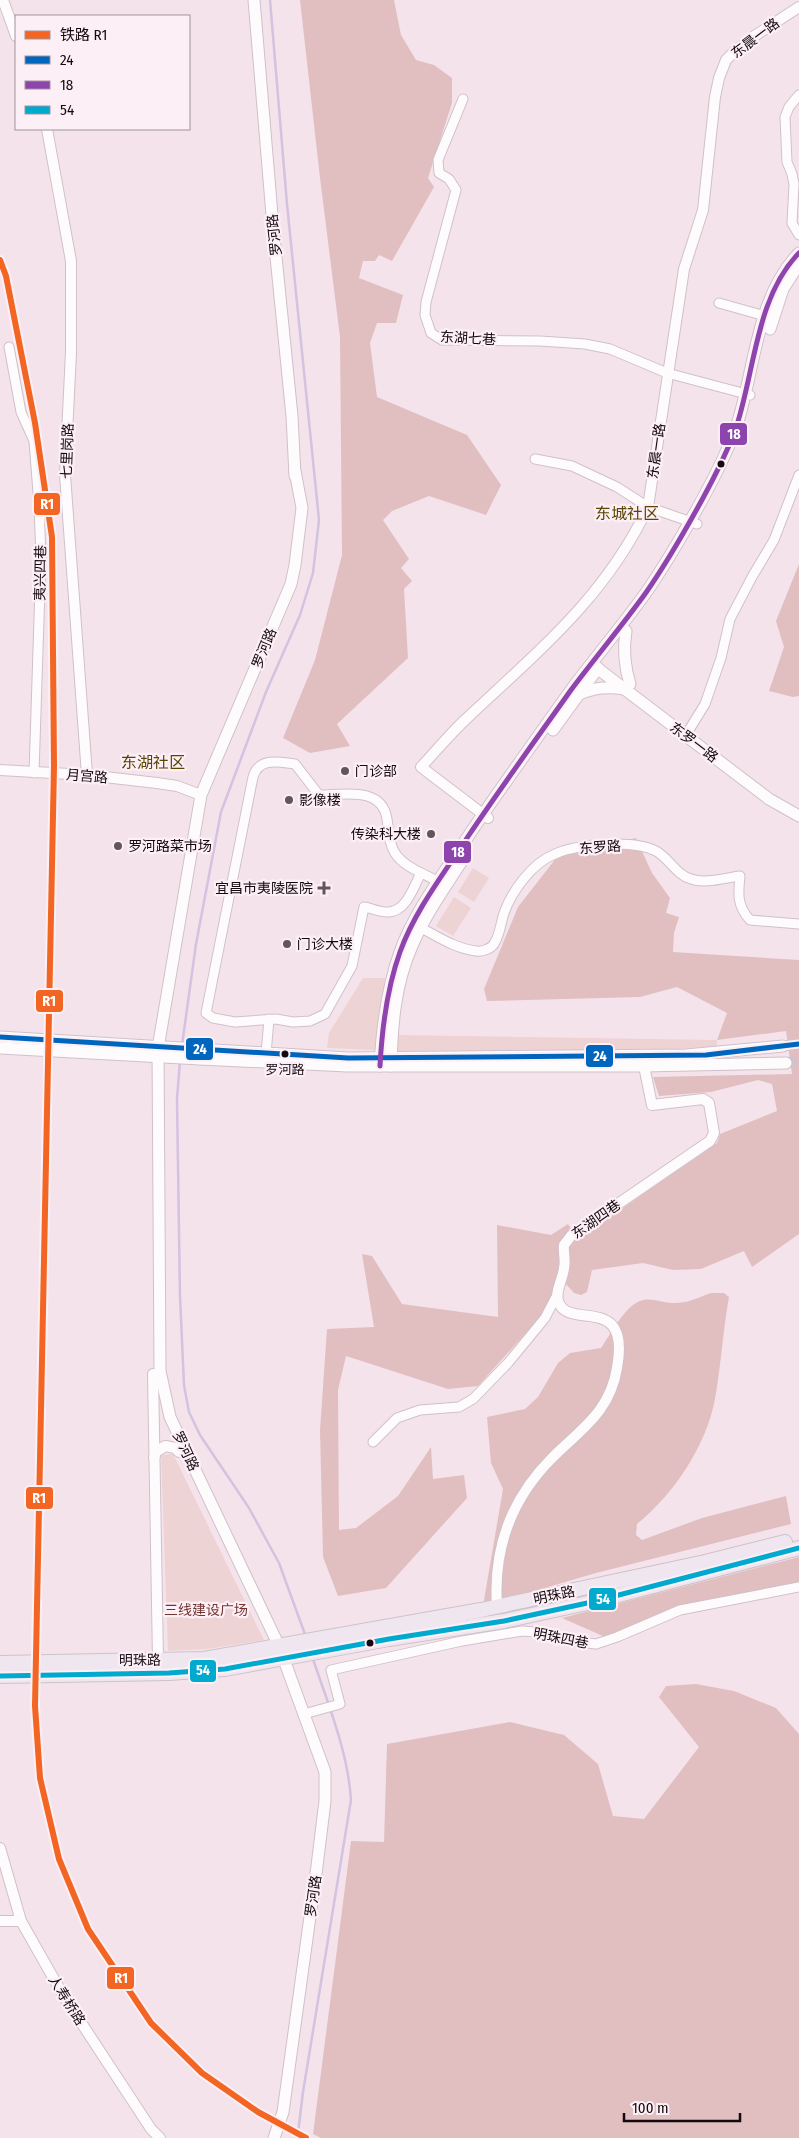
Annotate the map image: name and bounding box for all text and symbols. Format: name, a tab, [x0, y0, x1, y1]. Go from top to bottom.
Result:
legend	[15, 15, 190, 130]
street label: 东晨一路	[728, 15, 783, 62]
text: 铁路 R1	[60, 26, 107, 44]
text: 24	[60, 51, 74, 69]
text: 18	[60, 76, 73, 94]
text: 54	[60, 101, 74, 119]
street label: 罗河路	[264, 213, 285, 257]
street label: 东湖七巷	[440, 329, 496, 348]
street label: 东晨一路	[644, 422, 669, 480]
line badge: 18	[719, 422, 748, 446]
street label: 七里岗路	[58, 423, 77, 479]
text: 18	[727, 426, 741, 443]
unlabelled marker	[716, 459, 726, 469]
line badge: R1	[33, 492, 61, 516]
text: R1	[40, 496, 54, 513]
district label: 东城社区	[595, 504, 659, 523]
street label: 夷兴四巷	[32, 545, 49, 601]
street label: 罗河路	[249, 626, 280, 671]
street label: 东罗一路	[666, 719, 721, 766]
district label: 东湖社区	[121, 753, 185, 772]
place label: 门诊部	[355, 763, 397, 780]
marker: 门诊部	[339, 765, 351, 777]
street label: 月宫路	[65, 766, 109, 787]
place label: 影像楼	[299, 792, 341, 809]
marker: 影像楼	[283, 794, 295, 806]
place label: 传染科大楼	[351, 826, 421, 843]
marker: 传染科大楼	[425, 828, 437, 840]
place label: 罗河路菜市场	[128, 838, 212, 855]
street label: 东罗路	[578, 838, 622, 857]
marker: 罗河路菜市场	[112, 840, 124, 852]
line badge: 18	[443, 840, 472, 864]
text: 18	[451, 844, 465, 861]
place label: 宜昌市夷陵医院	[215, 880, 313, 897]
marker: 宜昌市夷陵医院	[317, 881, 331, 895]
place label: 门诊大楼	[297, 936, 353, 953]
marker: 门诊大楼	[281, 938, 293, 950]
line badge: R1	[35, 989, 64, 1013]
text: R1	[42, 993, 56, 1010]
line badge: 24	[185, 1037, 214, 1061]
text: 24	[192, 1041, 207, 1058]
line badge: 24	[585, 1044, 614, 1068]
text: 24	[592, 1048, 607, 1065]
marker: 罗河路	[280, 1049, 290, 1059]
place label: 罗河路	[265, 1062, 305, 1077]
street label: 东湖四巷	[568, 1196, 624, 1242]
street label: 罗河路	[169, 1429, 202, 1474]
line badge: R1	[25, 1486, 54, 1510]
text: R1	[32, 1490, 46, 1507]
street label: 明珠路	[532, 1583, 576, 1608]
line badge: 54	[588, 1587, 617, 1611]
text: 54	[596, 1591, 610, 1608]
park label: 三线建设广场	[164, 1602, 248, 1619]
street label: 明珠四巷	[532, 1625, 590, 1652]
unlabelled marker	[365, 1638, 375, 1648]
street label: 明珠路	[119, 1652, 161, 1669]
line badge: 54	[189, 1659, 217, 1683]
text: 54	[196, 1662, 210, 1679]
street label: 罗河路	[302, 1874, 325, 1918]
line badge: R1	[106, 1966, 135, 1990]
text: R1	[114, 1970, 128, 1987]
street label: 人寿桥路	[45, 1972, 89, 2029]
scale bar	[624, 2090, 740, 2122]
text: 100 m	[632, 2099, 669, 2117]

